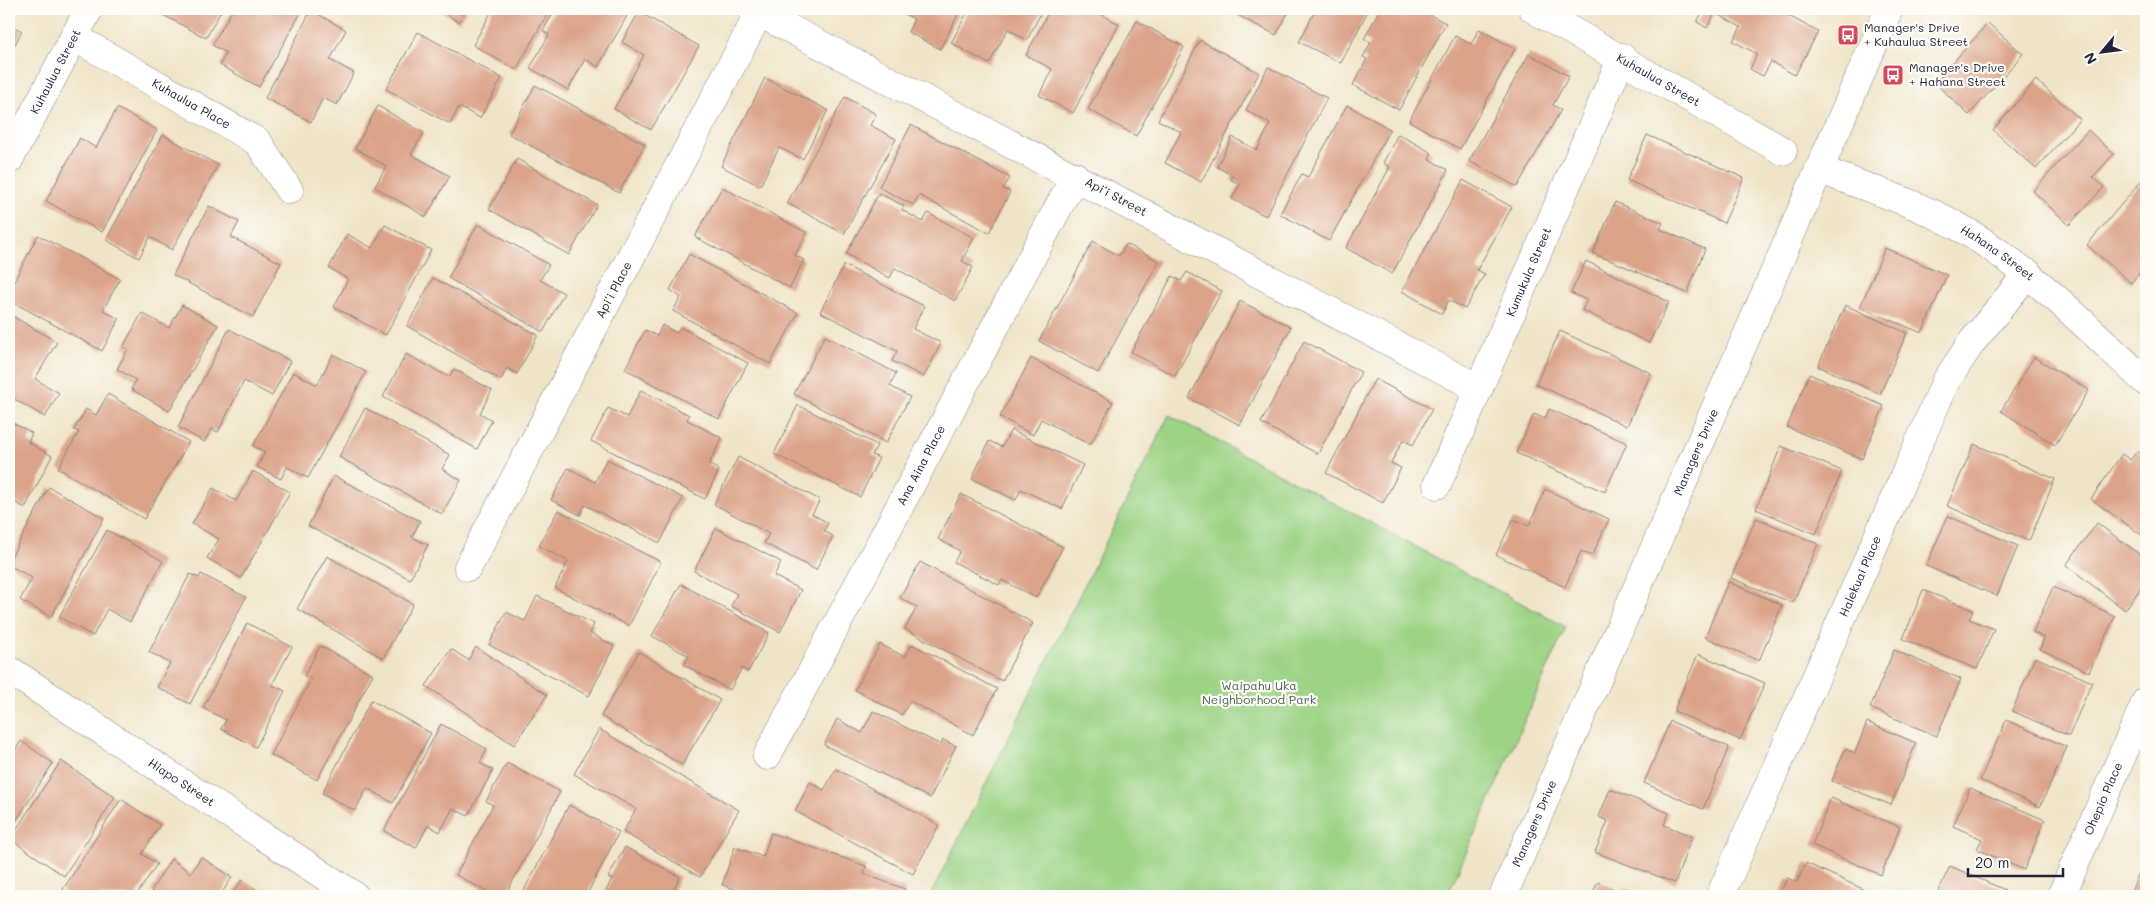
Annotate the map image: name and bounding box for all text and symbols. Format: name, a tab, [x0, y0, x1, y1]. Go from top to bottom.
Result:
place label: Manager's Drive + Kuhaulua Street	[1864, 19, 1968, 49]
bus stop icon: Manager's Drive + Kuhaulua Street	[1836, 23, 1860, 47]
street label: Kuhaulua Street	[26, 26, 84, 116]
north arrow	[2078, 28, 2128, 78]
street label: Kuhaulua Street	[1614, 49, 1703, 109]
text: N	[2079, 49, 2101, 68]
place label: Manager's Drive + Hahana Street	[1909, 59, 2006, 89]
bus stop icon: Manager's Drive + Hahana Street	[1881, 63, 1905, 87]
street label: Kuhaulua Place	[150, 74, 234, 132]
street label: Apiʻi Street	[1083, 173, 1150, 219]
street label: Hahana Street	[1958, 221, 2038, 284]
street label: Kumukula Street	[1502, 225, 1554, 319]
street label: Apiʻi Place	[591, 258, 635, 321]
street label: Managers Drive	[1669, 406, 1721, 498]
street label: Ana Aina Place	[893, 422, 948, 508]
street label: Halekuai Place	[1835, 533, 1884, 619]
park label: Waipahu Uka Neighborhood Park	[1202, 677, 1316, 707]
street label: Hiapo Street	[146, 754, 218, 809]
street label: Ohepio Place	[2079, 759, 2125, 837]
street label: Managers Drive	[1508, 777, 1560, 869]
scale bar	[1968, 845, 2062, 877]
text: 20 m	[1975, 852, 2009, 872]

